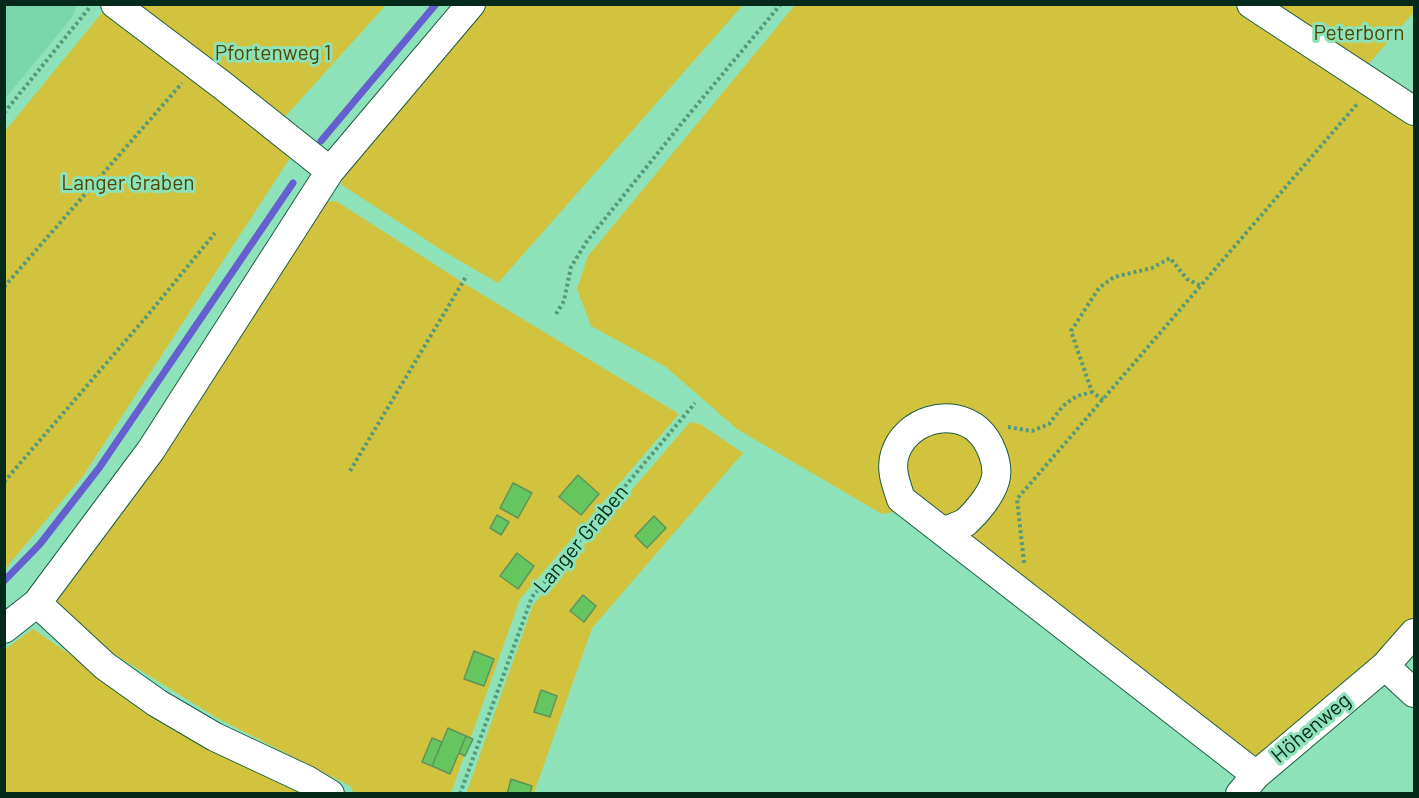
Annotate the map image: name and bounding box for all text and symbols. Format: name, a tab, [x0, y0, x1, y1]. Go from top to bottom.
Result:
park label: Peterborn	[1314, 20, 1404, 46]
park label: Pfortenweg 1	[215, 40, 331, 66]
park label: Langer Graben	[61, 170, 195, 196]
street label: Langer Graben	[529, 480, 633, 598]
street label: Höhenweg	[1266, 688, 1356, 768]

